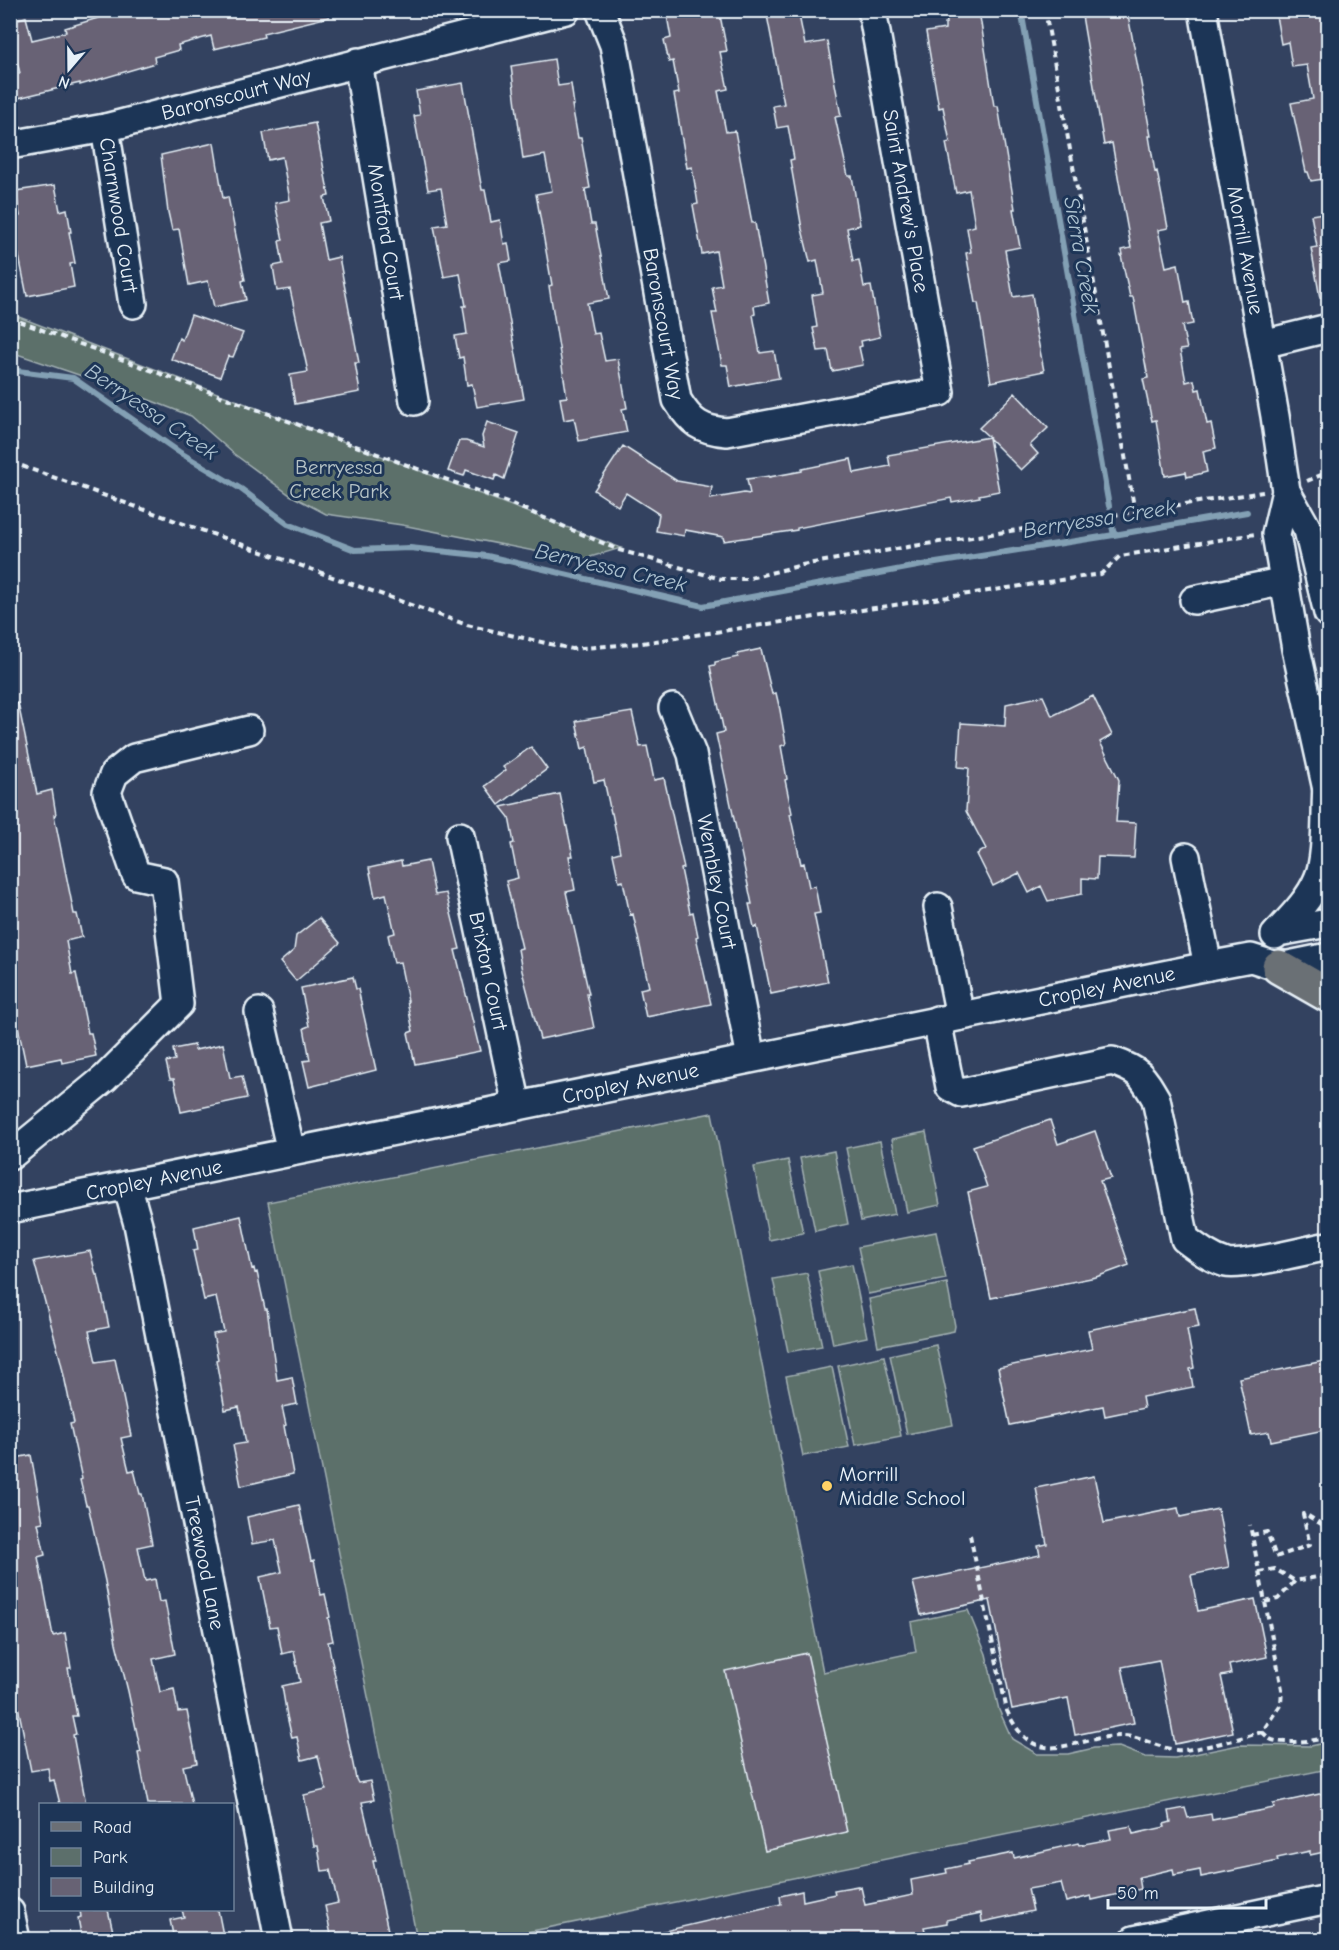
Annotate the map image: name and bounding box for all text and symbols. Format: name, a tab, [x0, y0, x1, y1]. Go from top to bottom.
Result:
north arrow	[39, 39, 99, 99]
street label: Baronscourt Way	[159, 64, 314, 125]
text: N	[56, 72, 72, 92]
street label: Saint Andrew's Place	[878, 108, 934, 294]
street label: Charnwood Court	[95, 136, 143, 295]
street label: Montford Court	[363, 162, 409, 303]
street label: Morrill Avenue	[1222, 184, 1269, 317]
water label: Sierra Creek	[1058, 195, 1104, 316]
street label: Baronscourt Way	[638, 246, 689, 402]
water label: Berryessa Creek	[80, 358, 223, 466]
park label: Berryessa Creek Park	[289, 455, 389, 503]
water label: Berryessa Creek	[1021, 494, 1178, 544]
water label: Berryessa Creek	[533, 538, 689, 598]
street label: Wembley Court	[692, 813, 742, 952]
street label: Brixton Court	[464, 910, 513, 1033]
street label: Cropley Avenue	[1036, 961, 1177, 1012]
street label: Cropley Avenue	[560, 1058, 701, 1109]
street label: Cropley Avenue	[84, 1154, 224, 1205]
place label: Morrill Middle School	[839, 1462, 966, 1510]
marker: Morrill Middle School	[820, 1479, 834, 1493]
street label: Treewood Lane	[180, 1494, 230, 1632]
legend	[39, 1803, 234, 1911]
text: Road	[93, 1817, 132, 1838]
text: Park	[93, 1847, 128, 1868]
scale bar	[1108, 1872, 1266, 1910]
text: Building	[93, 1877, 155, 1898]
text: 50 m	[1117, 1883, 1159, 1904]

